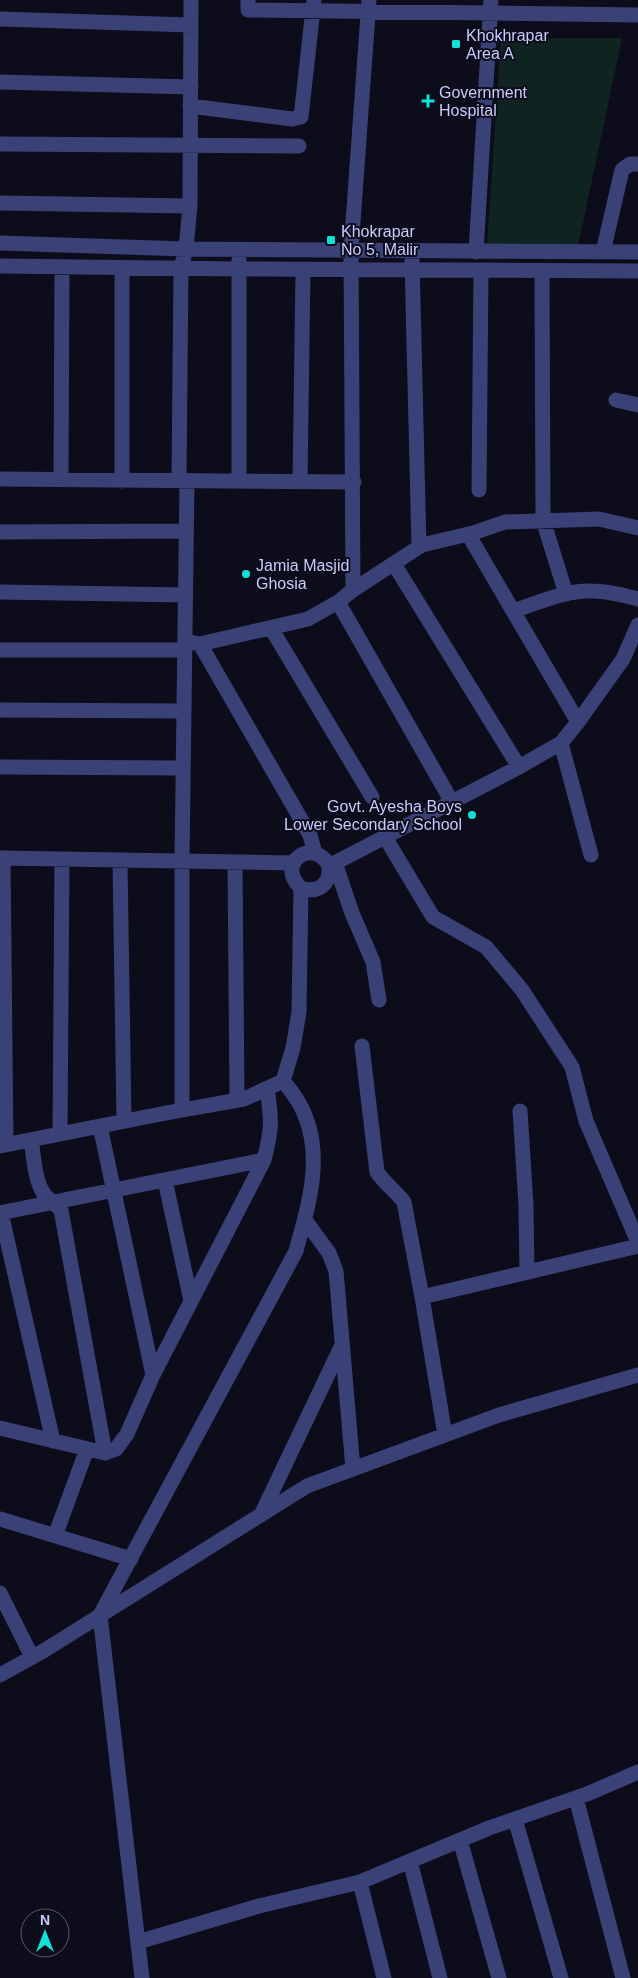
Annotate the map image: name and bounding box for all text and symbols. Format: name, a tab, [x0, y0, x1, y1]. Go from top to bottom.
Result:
place label: Khokhrapar Area A	[466, 27, 549, 62]
marker: Khokhrapar Area A	[450, 38, 462, 50]
place label: Government Hospital	[439, 84, 528, 119]
marker: Government Hospital	[421, 94, 435, 108]
place label: Khokrapar No 5, Malir	[341, 223, 419, 258]
marker: Khokrapar No 5, Malir	[325, 234, 337, 246]
place label: Jamia Masjid Ghosia	[256, 557, 349, 592]
marker: Jamia Masjid Ghosia	[240, 568, 252, 580]
place label: Govt. Ayesha Boys Lower Secondary School	[284, 798, 462, 833]
marker: Govt. Ayesha Boys Lower Secondary School	[466, 809, 478, 821]
north arrow	[20, 1908, 70, 1958]
text: N	[40, 1912, 50, 1928]

